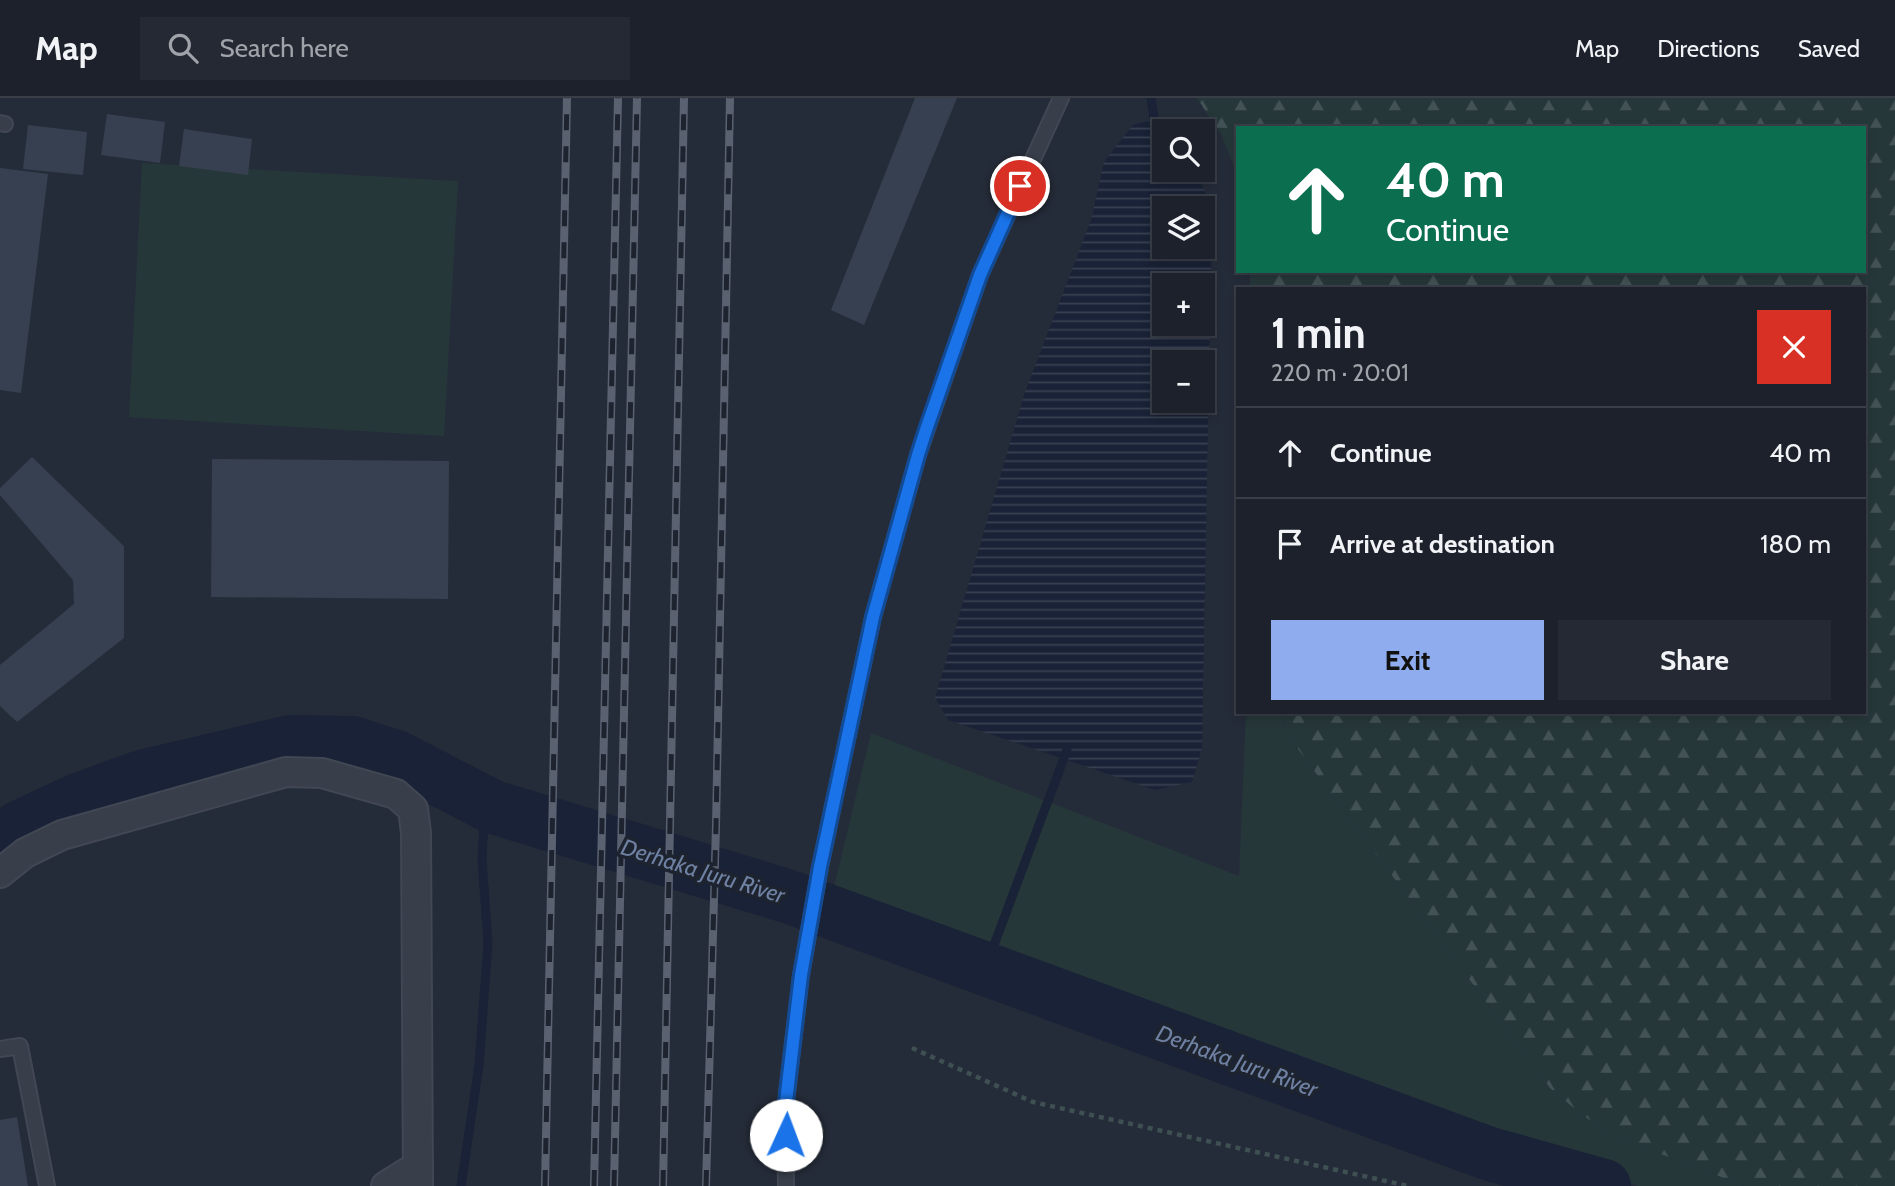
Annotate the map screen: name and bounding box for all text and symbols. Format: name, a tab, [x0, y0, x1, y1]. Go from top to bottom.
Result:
search box	[140, 17, 630, 80]
text: Map	[35, 28, 98, 68]
icon: search	[164, 29, 202, 67]
text: Search here	[220, 32, 349, 64]
text: Map	[1575, 34, 1619, 63]
text: Directions	[1657, 34, 1760, 63]
text: Saved	[1798, 34, 1860, 63]
map controls	[1152, 119, 1215, 413]
button: search	[1152, 119, 1215, 182]
text: 40 m	[1386, 150, 1505, 209]
icon: ahead	[1271, 154, 1362, 245]
pin	[990, 156, 1050, 216]
icon: arrive	[1001, 167, 1039, 205]
button: layers	[1152, 196, 1215, 259]
text: Continue	[1386, 210, 1509, 249]
button: +	[1152, 273, 1215, 336]
text: 1 min	[1271, 307, 1366, 359]
button: close	[1757, 310, 1831, 384]
button: −	[1152, 350, 1215, 413]
text: 220 m · 20:01	[1271, 359, 1409, 387]
icon: ahead	[1271, 434, 1309, 472]
text: Continue	[1330, 437, 1432, 469]
text: 40 m	[1769, 437, 1831, 469]
icon: arrive	[1271, 525, 1309, 563]
text: Arrive at destination	[1330, 528, 1555, 560]
text: 180 m	[1760, 528, 1831, 560]
button: Exit	[1271, 620, 1544, 700]
button: Share	[1558, 620, 1831, 700]
water label: Derhaka Juru River	[618, 833, 789, 909]
water label: Derhaka Juru River	[1152, 1019, 1322, 1104]
position arrow	[749, 1098, 823, 1172]

